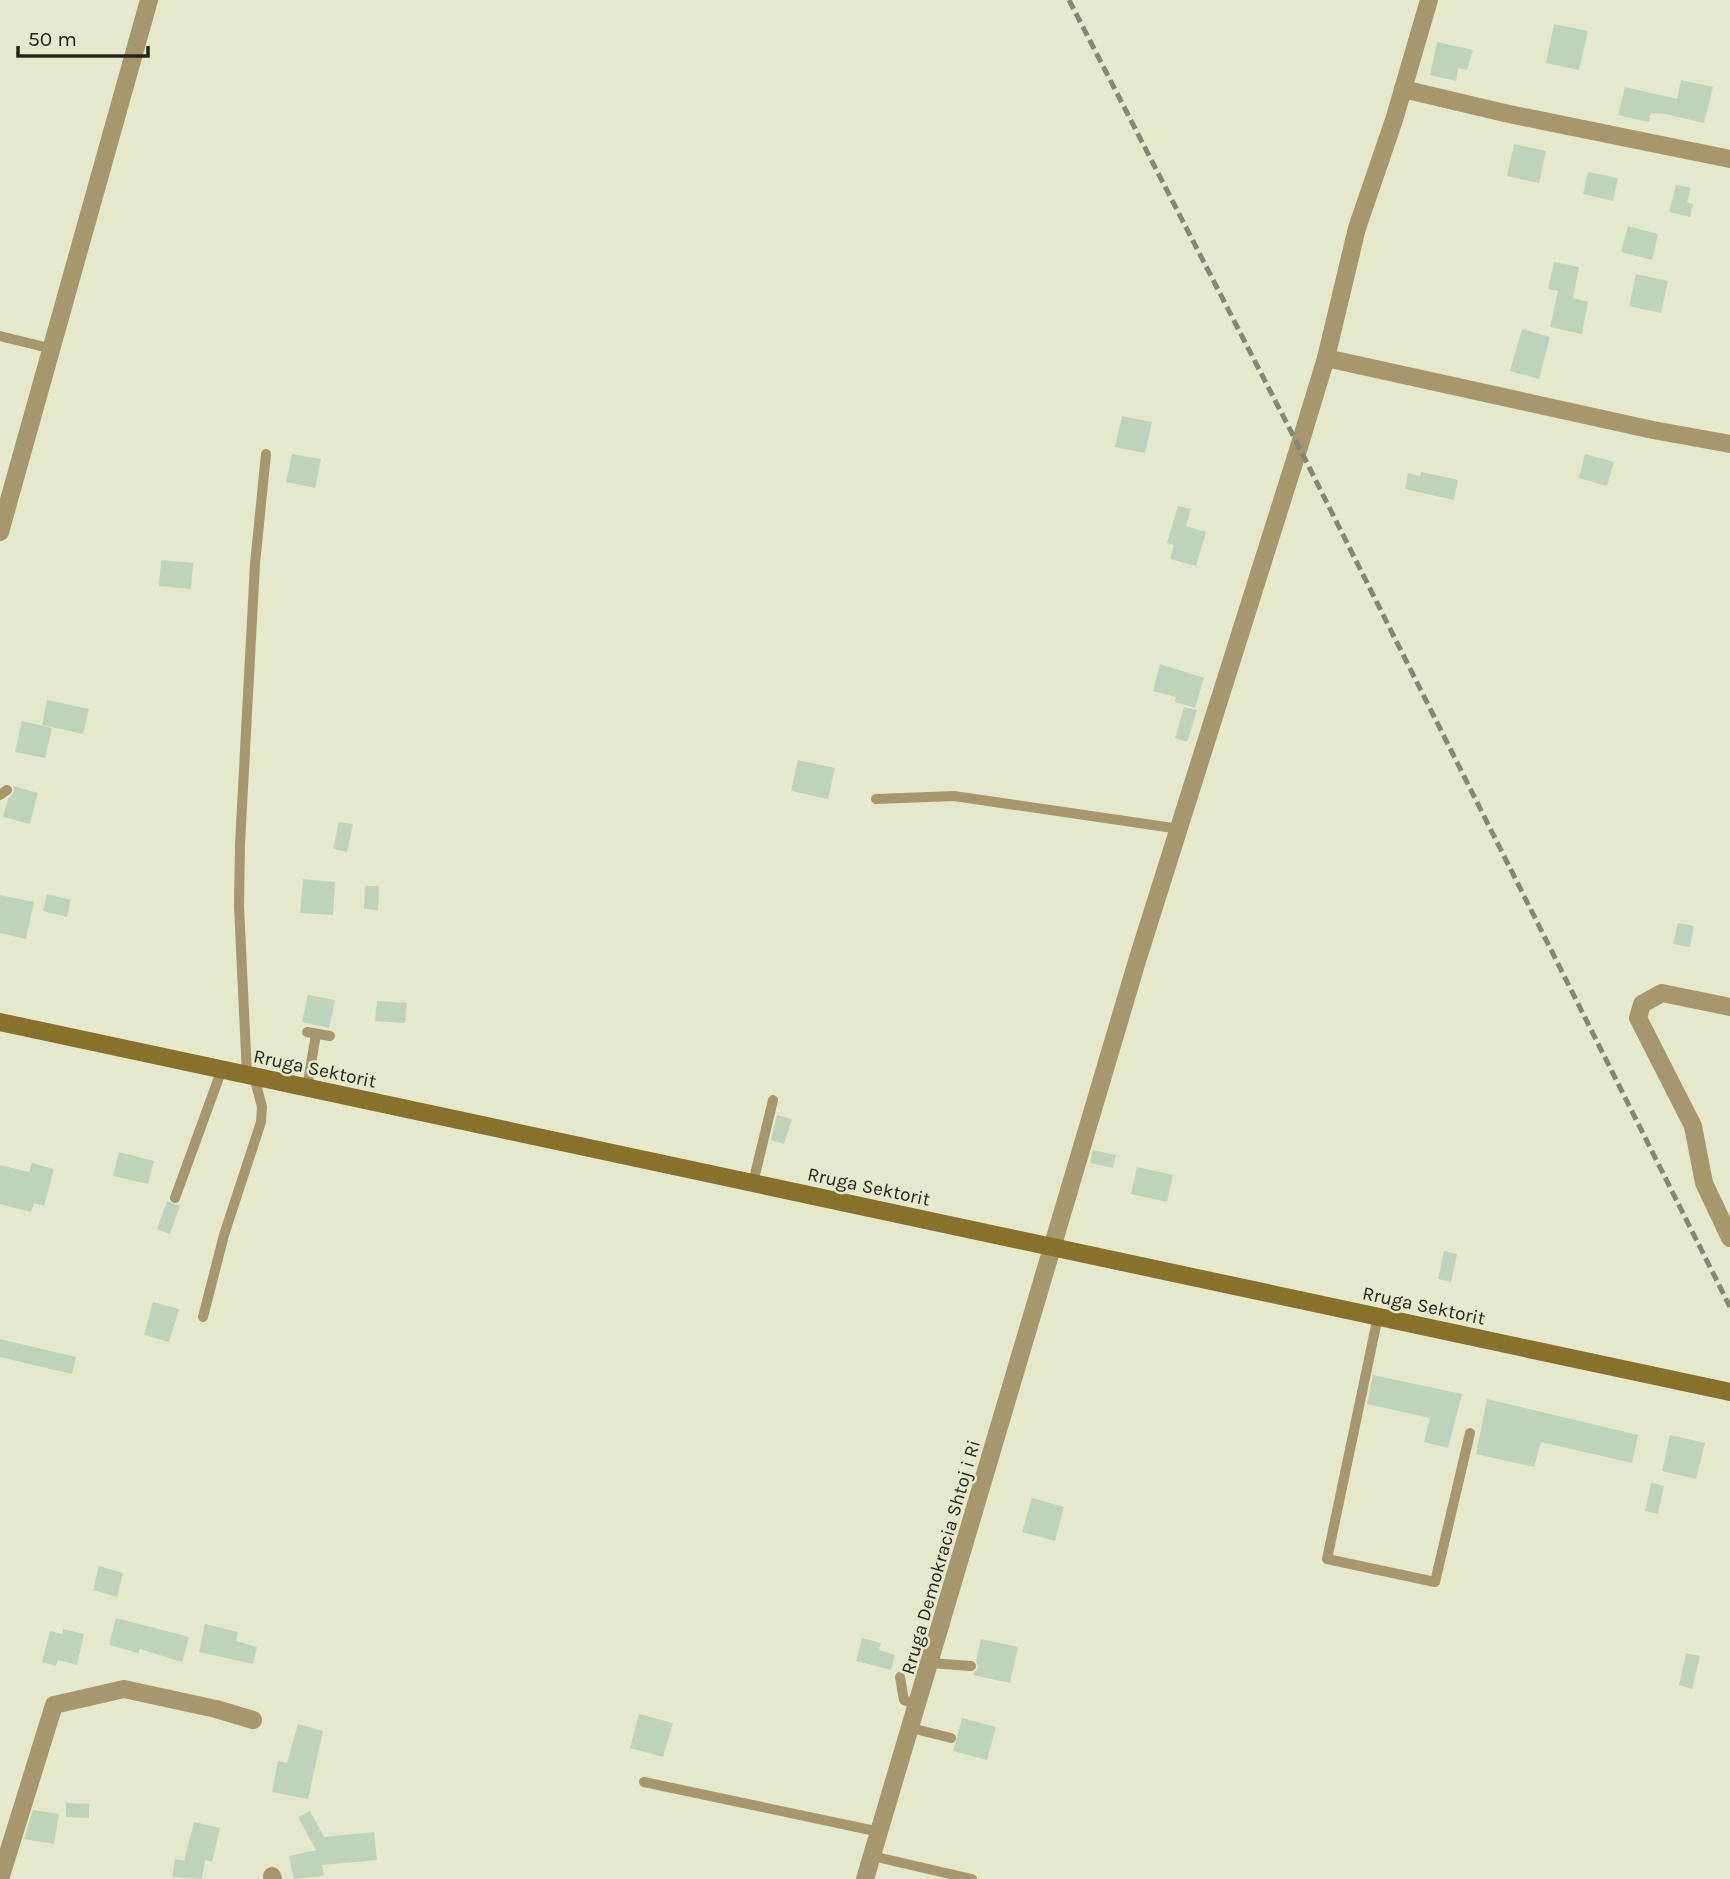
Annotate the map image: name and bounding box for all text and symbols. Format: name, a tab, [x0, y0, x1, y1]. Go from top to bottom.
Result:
scale bar	[18, 14, 147, 58]
text: 50 m	[28, 27, 77, 51]
street label: Rruga Sektorit	[251, 1045, 378, 1093]
street label: Rruga Sektorit	[805, 1163, 932, 1211]
street label: Rruga Sektorit	[1360, 1282, 1487, 1330]
street label: Rruga Demokracia Shtoj i Ri	[897, 1437, 985, 1677]

